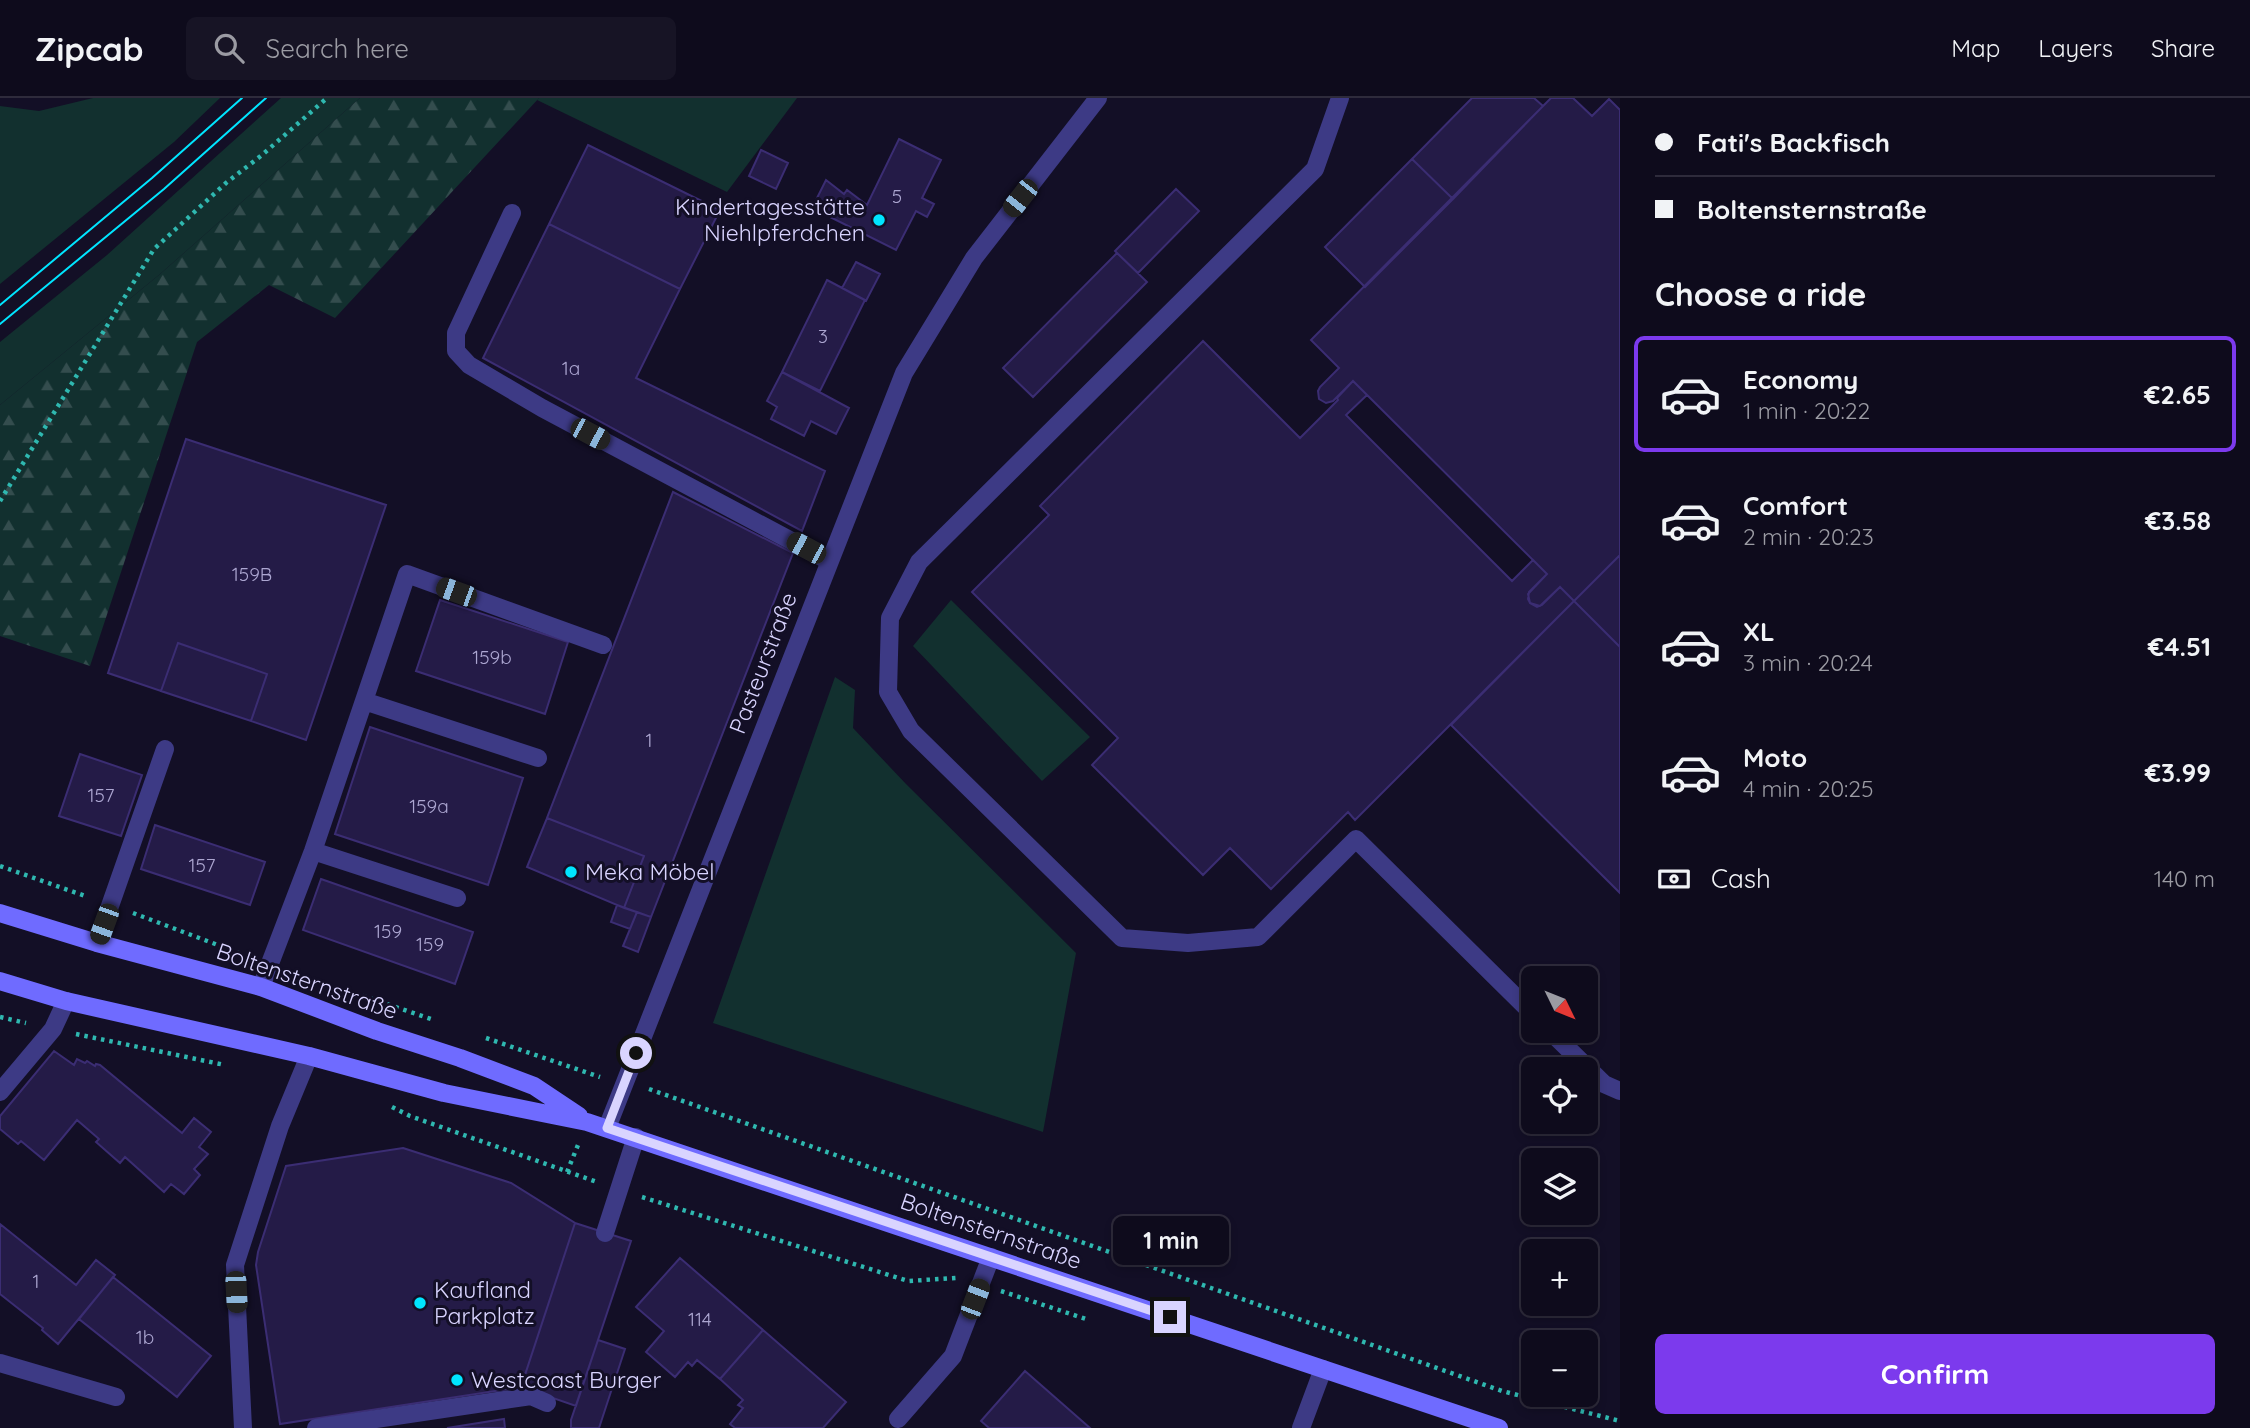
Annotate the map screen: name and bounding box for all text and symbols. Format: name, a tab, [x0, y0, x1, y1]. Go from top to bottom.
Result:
search box	[186, 17, 676, 80]
text: Zipcab	[35, 28, 144, 69]
icon: search	[210, 29, 248, 67]
text: Search here	[266, 32, 409, 65]
text: Map	[1951, 33, 2000, 63]
text: Layers	[2038, 33, 2113, 63]
text: Share	[2151, 33, 2215, 63]
text: Fati's Backfisch	[1697, 126, 1890, 159]
car	[999, 175, 1042, 221]
house number: 5	[892, 184, 902, 208]
place label: Kindertagesstätte Niehlpferdchen	[675, 192, 865, 247]
text: Boltensternstraße	[1697, 193, 1927, 226]
marker: Kindertagesstätte Niehlpferdchen	[871, 212, 887, 228]
text: Choose a ride	[1655, 274, 1867, 314]
house number: 3	[818, 324, 828, 348]
house number: 1a	[562, 356, 580, 380]
icon: car	[1659, 363, 1722, 426]
text: Economy	[1743, 363, 1858, 396]
text: €2.65	[2144, 378, 2211, 411]
text: 1 min · 20:22	[1743, 396, 1870, 425]
car	[567, 415, 614, 453]
icon: car	[1659, 489, 1722, 552]
text: Comfort	[1743, 489, 1848, 522]
text: €3.58	[2145, 504, 2211, 537]
text: 2 min · 20:23	[1743, 522, 1874, 551]
car	[783, 529, 830, 567]
house number: 159B	[232, 562, 272, 586]
car	[433, 575, 480, 609]
street label: Pasteurstraße	[722, 588, 803, 738]
icon: car	[1659, 615, 1722, 678]
text: XL	[1743, 615, 1775, 648]
text: €4.51	[2148, 630, 2211, 663]
house number: 159b	[472, 645, 512, 669]
text: 3 min · 20:24	[1743, 648, 1873, 677]
house number: 1	[645, 728, 653, 752]
icon: car	[1659, 741, 1722, 804]
text: Moto	[1743, 741, 1807, 774]
text: €3.99	[2145, 756, 2211, 789]
text: 4 min · 20:25	[1743, 774, 1874, 803]
house number: 157	[87, 783, 115, 807]
house number: 159a	[409, 794, 449, 818]
house number: 157	[188, 853, 216, 877]
place label: Meka Möbel	[585, 857, 715, 886]
icon: cash	[1655, 860, 1693, 898]
text: Cash	[1711, 862, 1771, 895]
marker: Meka Möbel	[563, 864, 579, 880]
text: 140 m	[2154, 864, 2215, 893]
car	[87, 901, 122, 947]
house number: 159	[374, 919, 402, 943]
house number: 159	[416, 932, 444, 956]
street label: Boltensternstraße	[213, 936, 402, 1025]
north arrow	[1521, 966, 1598, 1043]
map controls	[1521, 966, 1598, 1407]
route start	[620, 1037, 652, 1069]
button: locate	[1521, 1057, 1598, 1134]
button: layers	[1521, 1148, 1598, 1225]
street label: Boltensternstraße	[897, 1186, 1086, 1275]
callout: 1 min	[1112, 1216, 1228, 1264]
text: 1 min	[1143, 1226, 1199, 1255]
button: +	[1521, 1239, 1598, 1316]
house number: 1	[32, 1269, 40, 1293]
car	[225, 1270, 248, 1314]
place label: Kaufland Parkplatz	[434, 1275, 535, 1330]
car	[958, 1276, 993, 1322]
marker: Kaufland Parkplatz	[412, 1295, 428, 1311]
route end	[1154, 1301, 1186, 1333]
house number: 114	[688, 1307, 712, 1331]
house number: 1b	[136, 1325, 154, 1349]
button: −	[1521, 1330, 1598, 1407]
button: Confirm	[1655, 1334, 2215, 1414]
place label: Westcoast Burger	[471, 1365, 661, 1394]
marker: Westcoast Burger	[449, 1372, 465, 1388]

